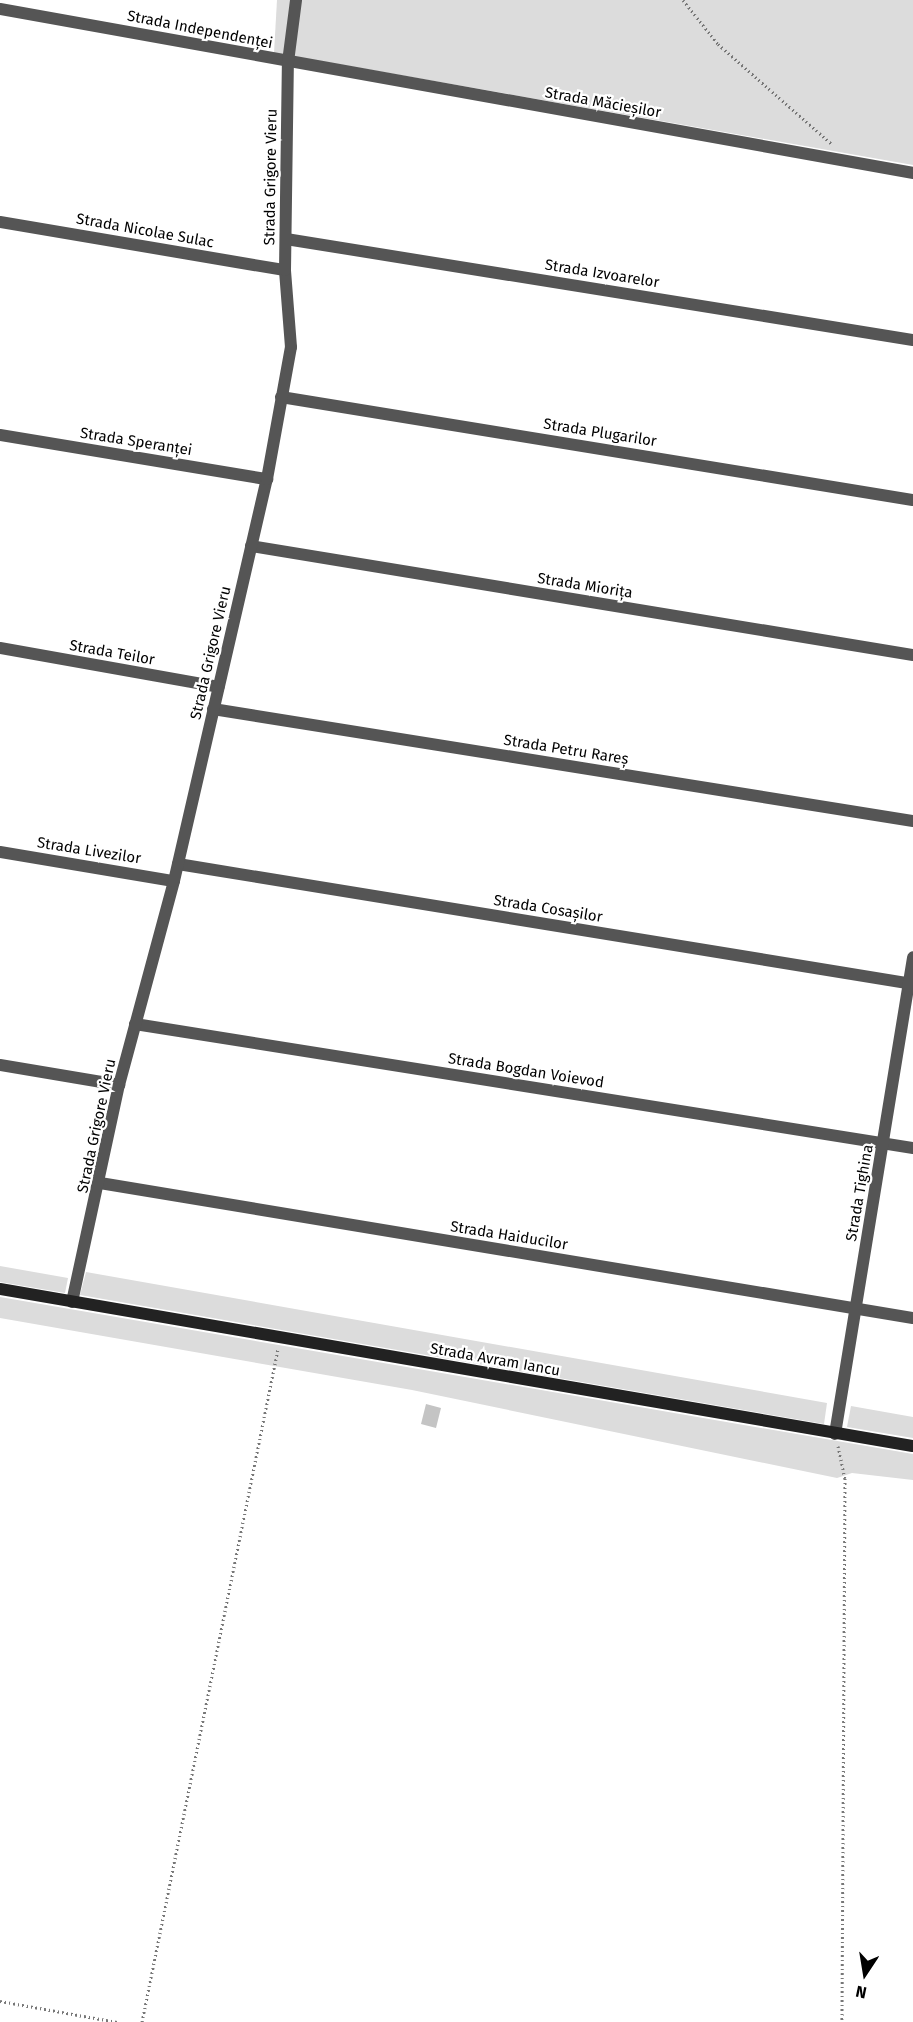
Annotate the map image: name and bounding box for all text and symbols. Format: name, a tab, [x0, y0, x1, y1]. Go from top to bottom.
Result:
street label: Strada Independenței	[126, 7, 274, 53]
street label: Strada Măcieșilor	[544, 84, 662, 122]
street label: Strada Grigore Vieru	[261, 109, 281, 245]
street label: Strada Nicolae Sulac	[75, 210, 215, 252]
street label: Strada Izvoarelor	[544, 256, 660, 292]
street label: Strada Plugarilor	[542, 415, 658, 451]
street label: Strada Speranței	[79, 424, 193, 460]
street label: Strada Miorița	[536, 570, 634, 602]
street label: Strada Grigore Vieru	[187, 584, 235, 722]
street label: Strada Teilor	[68, 637, 156, 669]
street label: Strada Petru Rareș	[502, 731, 630, 769]
street label: Strada Livezilor	[36, 834, 142, 868]
street label: Strada Cosașilor	[492, 892, 604, 926]
street label: Strada Bogdan Voievod	[447, 1050, 605, 1092]
street label: Strada Grigore Vieru	[74, 1057, 120, 1195]
street label: Strada Tighina	[843, 1143, 877, 1243]
street label: Strada Haiducilor	[449, 1218, 569, 1254]
street label: Strada Avram Iancu	[429, 1340, 561, 1380]
north arrow	[835, 1944, 895, 2004]
text: N	[854, 1982, 868, 2002]

